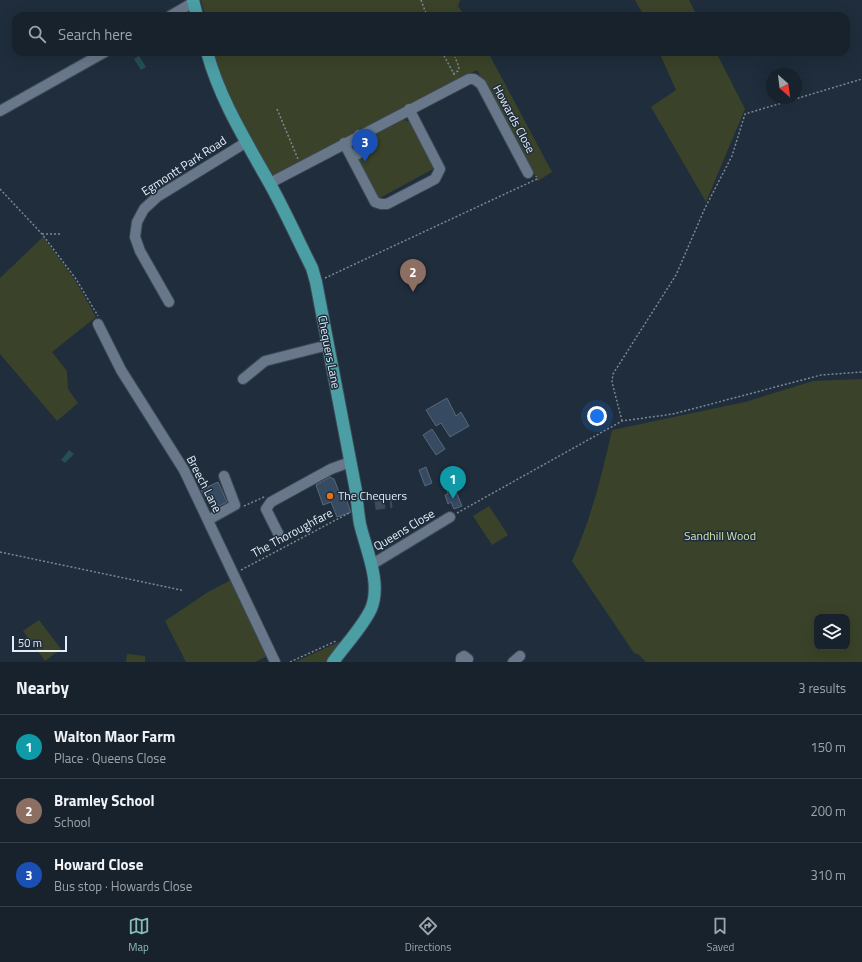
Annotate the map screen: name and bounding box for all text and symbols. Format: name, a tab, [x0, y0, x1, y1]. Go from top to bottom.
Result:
search box	[12, 12, 850, 56]
icon: search	[26, 23, 48, 45]
text: Search here	[58, 23, 132, 46]
north arrow	[766, 68, 802, 104]
street label: Howards Close	[488, 81, 540, 156]
pin: 3	[352, 129, 378, 162]
street label: Egmontt Park Road	[137, 131, 230, 200]
pin: 2	[400, 259, 426, 292]
street label: Chequers Lane	[313, 314, 346, 390]
your location	[587, 406, 607, 426]
street label: Breech Lane	[182, 452, 227, 516]
pin: 1	[440, 466, 466, 499]
place label: The Chequers	[338, 486, 407, 505]
marker: The Chequers	[325, 491, 335, 501]
street label: The Thoroughfare	[248, 503, 336, 562]
street label: Queens Close	[370, 504, 438, 555]
park label: Sandhill Wood	[684, 526, 756, 545]
map controls	[814, 614, 850, 650]
button: layers	[814, 614, 850, 650]
scale bar	[12, 634, 67, 653]
text: 50 m	[18, 635, 42, 651]
text: Nearby	[16, 675, 69, 701]
text: 3 results	[798, 678, 846, 698]
text: Walton Maor Farm	[54, 725, 175, 748]
text: 1	[25, 737, 33, 757]
text: 150 m	[810, 737, 846, 757]
text: Place · Queens Close	[54, 748, 166, 768]
text: Bramley School	[54, 789, 155, 812]
text: 2	[25, 801, 33, 821]
text: 200 m	[810, 801, 846, 821]
text: School	[54, 812, 90, 832]
text: Howard Close	[54, 853, 143, 876]
text: 3	[25, 865, 33, 885]
text: 310 m	[810, 865, 846, 885]
text: Bus stop · Howards Close	[54, 876, 192, 896]
tab: Map	[128, 915, 150, 955]
tab: Directions	[405, 915, 451, 955]
tab: Saved	[706, 915, 734, 955]

